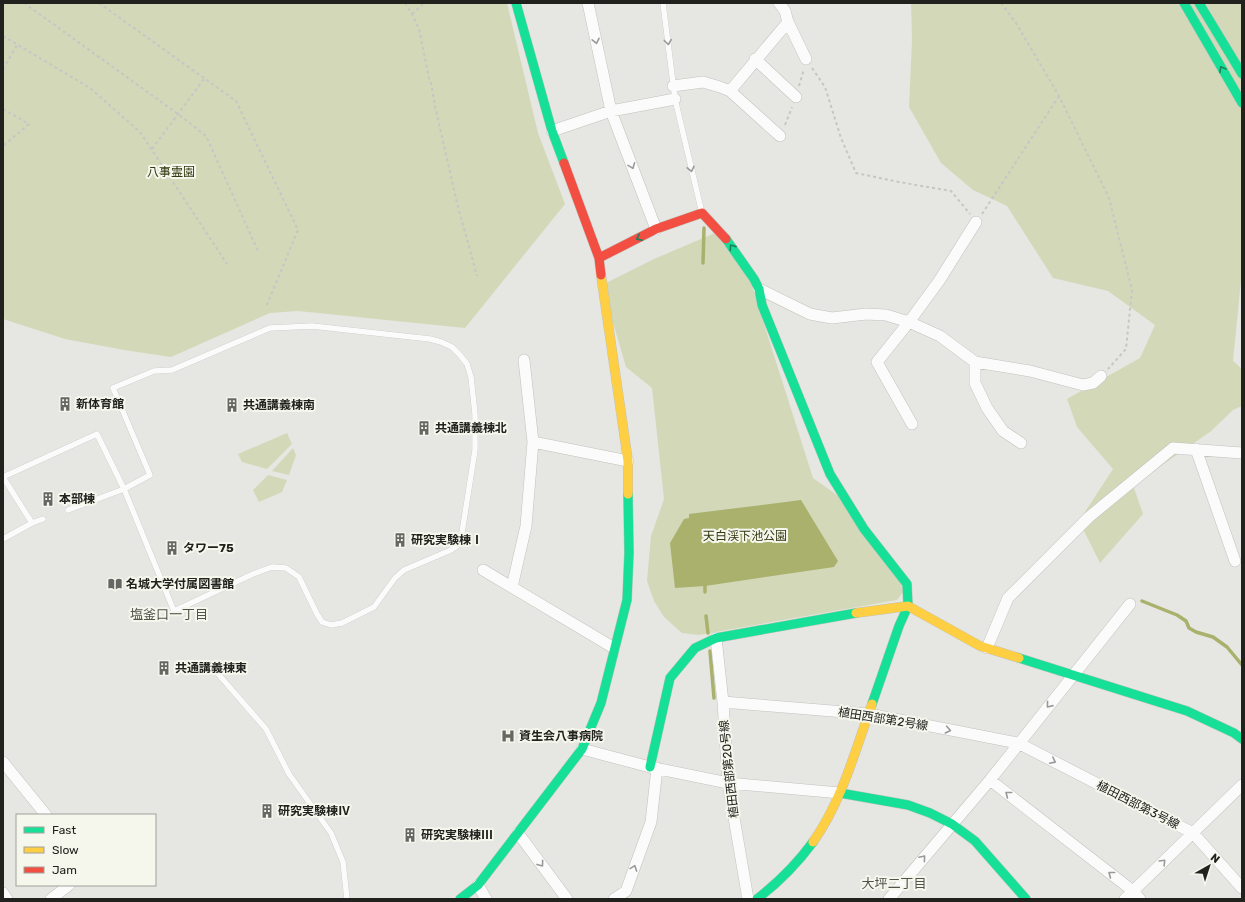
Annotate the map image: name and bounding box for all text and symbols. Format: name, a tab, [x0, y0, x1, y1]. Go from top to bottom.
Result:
one-way arrow	[591, 38, 599, 44]
one-way arrow	[663, 39, 672, 45]
one-way arrow	[1220, 66, 1227, 73]
one-way arrow	[627, 162, 635, 169]
park label: 八事霊園	[147, 165, 195, 179]
one-way arrow	[687, 166, 695, 173]
one-way arrow	[636, 233, 644, 240]
one-way arrow	[730, 244, 737, 251]
building icon: 新体育館	[57, 396, 73, 412]
place label: 新体育館	[76, 397, 124, 411]
building icon: 共通講義棟南	[224, 397, 240, 413]
place label: 共通講義棟南	[243, 398, 315, 412]
building icon: 共通講義棟北	[416, 420, 432, 436]
place label: 共通講義棟北	[435, 421, 507, 435]
building icon: 本部棟	[40, 491, 56, 507]
place label: 本部棟	[59, 492, 95, 506]
park label: 天白渓下池公園	[703, 529, 787, 543]
building icon: 研究実験棟Ⅰ	[392, 532, 408, 548]
place label: 研究実験棟Ⅰ	[411, 533, 483, 547]
building icon: タワー75	[164, 540, 180, 556]
place label: タワー75	[183, 541, 234, 555]
library icon: 名城大学付属図書館	[107, 576, 123, 592]
place label: 名城大学付属図書館	[126, 577, 234, 591]
district label: 塩釜口一丁目	[130, 607, 208, 622]
building icon: 共通講義棟東	[156, 660, 172, 676]
place label: 共通講義棟東	[175, 661, 247, 675]
one-way arrow	[1047, 701, 1054, 708]
street label: 植田西部第2号線	[837, 705, 929, 733]
street label: 植田西部第20号線	[717, 719, 741, 819]
one-way arrow	[945, 725, 951, 733]
hospital icon: 資生会八事病院	[500, 728, 516, 744]
place label: 資生会八事病院	[519, 729, 603, 743]
one-way arrow	[1048, 756, 1056, 764]
street label: 植田西部第3号線	[1094, 778, 1182, 832]
one-way arrow	[1006, 792, 1013, 799]
building icon: 研究実験棟Ⅳ	[259, 803, 275, 819]
place label: 研究実験棟Ⅳ	[278, 804, 350, 818]
legend	[16, 814, 156, 886]
text: Fast	[52, 823, 76, 837]
building icon: 研究実験棟Ⅲ	[402, 827, 418, 843]
place label: 研究実験棟Ⅲ	[421, 828, 493, 842]
text: Slow	[52, 843, 79, 857]
north arrow	[1189, 846, 1229, 886]
text: N	[1208, 851, 1222, 866]
one-way arrow	[918, 856, 925, 863]
one-way arrow	[1158, 859, 1166, 867]
one-way arrow	[536, 860, 544, 867]
text: Jam	[52, 863, 77, 877]
one-way arrow	[630, 864, 638, 871]
one-way arrow	[1108, 871, 1115, 878]
district label: 大坪二丁目	[861, 876, 927, 891]

